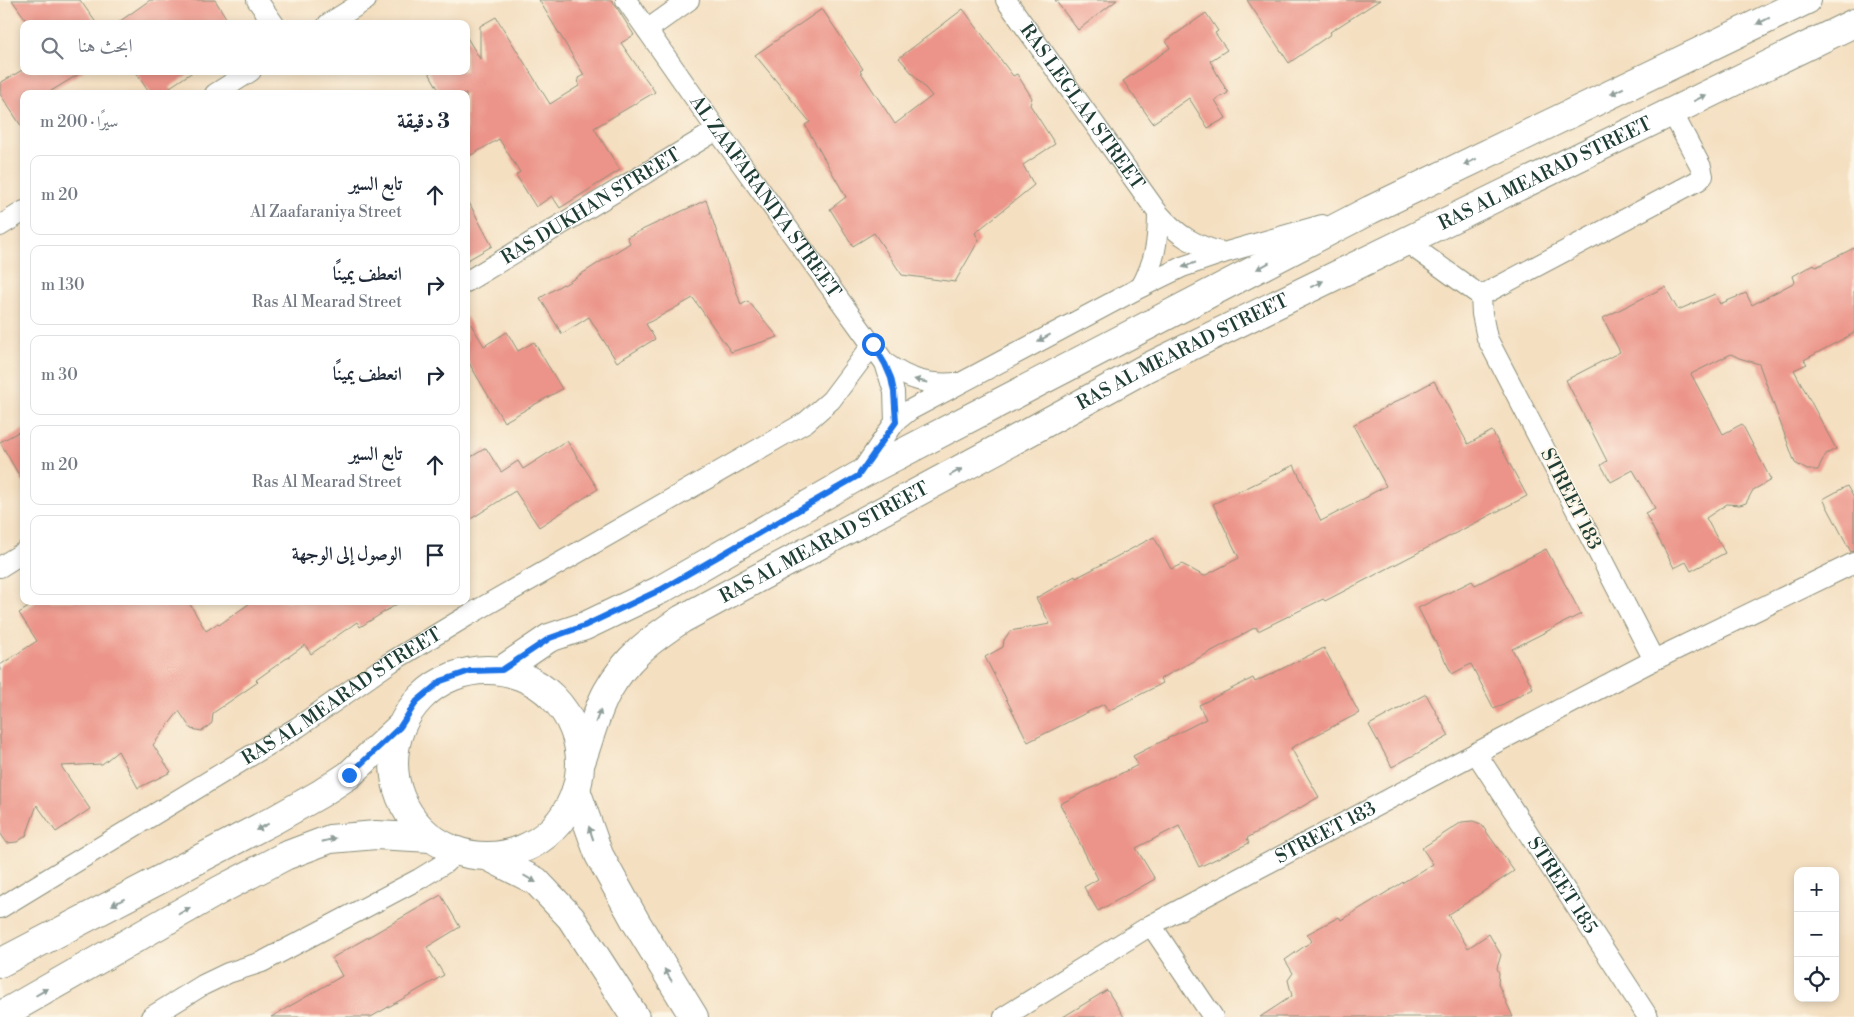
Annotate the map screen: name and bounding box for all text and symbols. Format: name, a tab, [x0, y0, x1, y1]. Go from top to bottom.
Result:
one-way arrow	[1756, 17, 1771, 25]
street label: RAS LEGLAA STREET	[1015, 19, 1150, 195]
search box	[20, 20, 470, 75]
icon: search	[38, 34, 66, 62]
text: ابحث هنا	[78, 34, 133, 58]
one-way arrow	[1610, 88, 1624, 96]
street label: AL ZAAFARANIYA STREET	[684, 90, 846, 303]
one-way arrow	[1693, 94, 1707, 102]
text: 3 دقيقة	[397, 109, 450, 135]
street label: RAS AL MEARAD STREET	[1434, 111, 1656, 236]
text: سيرًا · 200 m	[40, 112, 118, 132]
street label: RAS DUKHAN STREET	[497, 143, 685, 270]
one-way arrow	[1463, 157, 1478, 166]
text: تابع السير	[349, 172, 402, 196]
icon: ahead	[421, 181, 449, 209]
text: 20 m	[41, 185, 78, 205]
text: Al Zaafaraniya Street	[250, 202, 402, 222]
one-way arrow	[1181, 261, 1196, 269]
text: انعطف يمينًا	[333, 262, 402, 286]
one-way arrow	[1255, 262, 1270, 270]
icon: right	[421, 271, 449, 299]
text: 130 m	[41, 275, 85, 295]
one-way arrow	[1310, 280, 1325, 288]
street label: RAS AL MEARAD STREET	[1072, 288, 1293, 416]
text: Ras Al Mearad Street	[252, 292, 402, 312]
route start	[862, 333, 885, 356]
one-way arrow	[1037, 334, 1052, 342]
icon: right	[421, 361, 449, 389]
text: انعطف يمينًا	[333, 362, 402, 386]
text: 30 m	[41, 365, 78, 385]
one-way arrow	[913, 377, 928, 385]
text: تابع السير	[349, 442, 402, 466]
street label: STREET 183	[1535, 444, 1607, 554]
icon: ahead	[421, 451, 449, 479]
text: 20 m	[41, 455, 78, 475]
one-way arrow	[949, 468, 963, 476]
text: Ras Al Mearad Street	[252, 472, 402, 492]
street label: RAS AL MEARAD STREET	[715, 476, 933, 609]
icon: arrive	[421, 541, 449, 569]
text: الوصول إلى الوجهة	[292, 542, 402, 566]
street label: RAS AL MEARAD STREET	[237, 622, 446, 770]
one-way arrow	[594, 708, 602, 723]
route end	[338, 764, 361, 787]
street label: STREET 183	[1271, 796, 1380, 869]
one-way arrow	[255, 822, 269, 831]
one-way arrow	[587, 825, 595, 840]
street label: STREET 185	[1522, 833, 1602, 938]
one-way arrow	[322, 836, 337, 844]
map controls	[1794, 867, 1839, 1002]
button: +	[1794, 867, 1839, 912]
one-way arrow	[524, 874, 537, 883]
one-way arrow	[111, 897, 125, 906]
one-way arrow	[176, 907, 191, 915]
button: −	[1794, 912, 1839, 957]
button: locate	[1794, 957, 1839, 1002]
one-way arrow	[664, 969, 673, 982]
one-way arrow	[36, 987, 49, 996]

